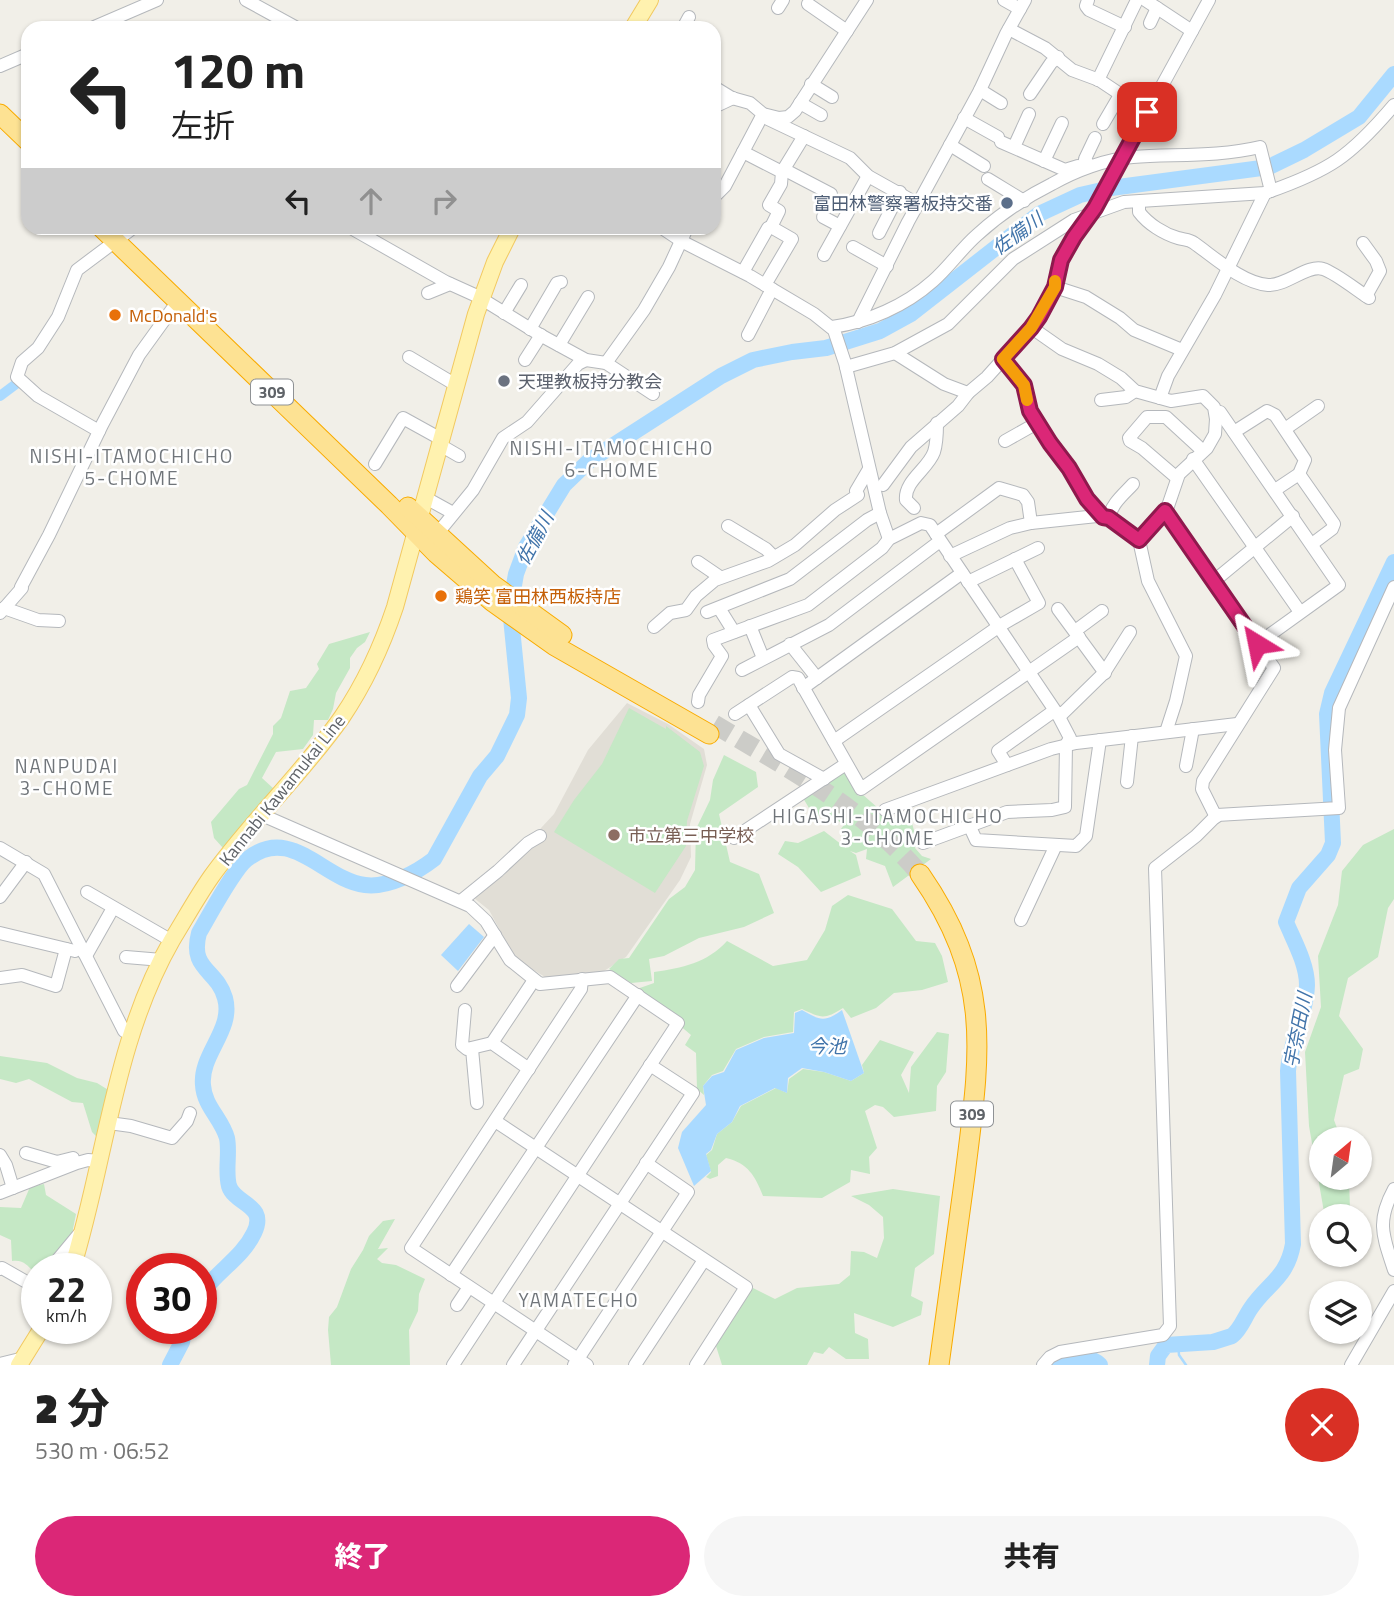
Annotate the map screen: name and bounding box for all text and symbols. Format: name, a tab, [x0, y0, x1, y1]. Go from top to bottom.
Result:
text: 120 m	[171, 32, 305, 107]
icon: left	[56, 49, 147, 140]
pin	[1117, 82, 1177, 142]
icon: arrive	[1128, 93, 1166, 131]
text: 左折	[171, 101, 235, 149]
icon: left	[279, 182, 317, 220]
icon: ahead	[352, 182, 390, 220]
icon: right	[425, 182, 463, 220]
place label: 富田林警察署板持交番	[813, 190, 993, 217]
marker: 富田林警察署板持交番	[999, 195, 1015, 211]
water label: 佐備川	[985, 203, 1050, 261]
place label: McDonald's	[129, 302, 217, 329]
marker: McDonald's	[107, 307, 123, 323]
place label: 天理教板持分教会	[518, 368, 662, 395]
marker: 天理教板持分教会	[496, 373, 512, 389]
road number: 309	[251, 380, 293, 404]
district label: NISHI-ITAMOCHICHO 6-CHOME	[510, 433, 714, 484]
district label: NISHI-ITAMOCHICHO 5-CHOME	[30, 441, 234, 492]
water label: 佐備川	[508, 504, 561, 570]
place label: 鶏笑 富田林西板持店	[455, 583, 621, 610]
marker: 鶏笑 富田林西板持店	[433, 588, 449, 604]
position arrow	[1220, 607, 1294, 681]
street label: Kannabi Kawamukai Line	[212, 708, 352, 872]
district label: NANPUDAI 3-CHOME	[15, 751, 119, 802]
district label: HIGASHI-ITAMOCHICHO 3-CHOME	[772, 801, 1004, 852]
place label: 市立第三中学校	[628, 822, 754, 849]
marker: 市立第三中学校	[606, 827, 622, 843]
water label: 宇奈田川	[1276, 988, 1319, 1070]
water label: 今池	[808, 1031, 848, 1060]
road number: 309	[951, 1102, 993, 1126]
north arrow	[1309, 1127, 1372, 1190]
map controls	[1309, 1127, 1372, 1344]
button: search	[1309, 1204, 1372, 1267]
speed limit sign: 30	[126, 1253, 217, 1344]
text: 22	[47, 1262, 86, 1316]
button: layers	[1309, 1281, 1372, 1344]
district label: YAMATECHO	[518, 1285, 640, 1314]
text: km/h	[46, 1302, 87, 1329]
text: 2 分	[35, 1375, 109, 1439]
button: close	[1285, 1388, 1359, 1462]
text: 530 m · 06:52	[35, 1433, 170, 1468]
button: 終了	[35, 1516, 690, 1596]
button: 共有	[704, 1516, 1359, 1596]

